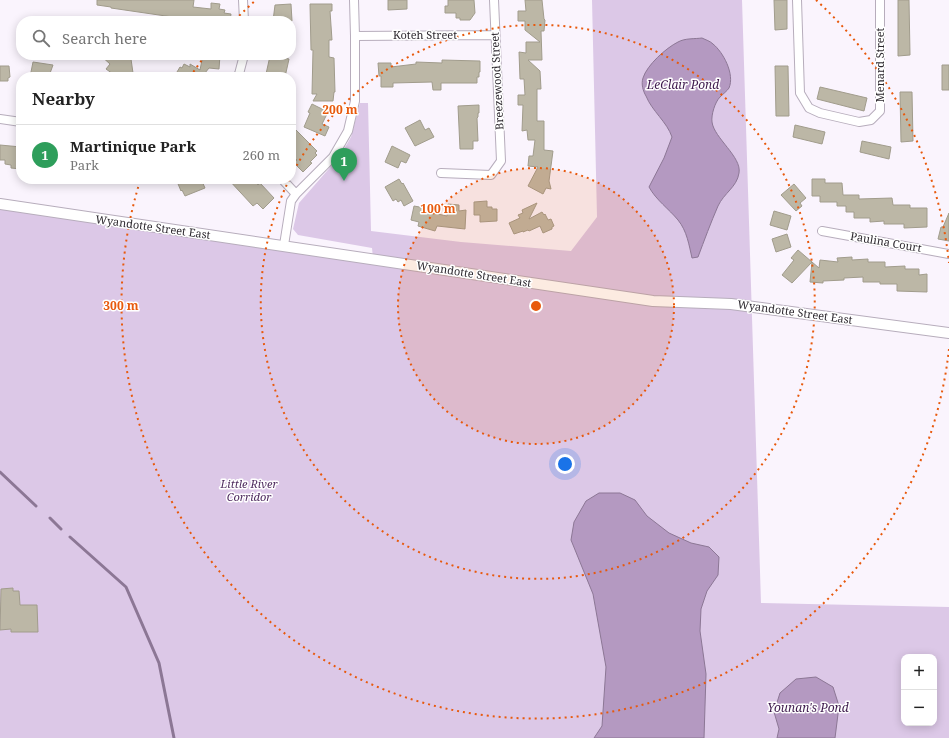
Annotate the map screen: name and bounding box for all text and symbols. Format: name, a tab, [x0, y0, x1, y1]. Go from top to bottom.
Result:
search box	[16, 16, 296, 60]
icon: search	[30, 27, 52, 49]
street label: Koteh Street	[393, 27, 457, 42]
street label: Menard Street	[872, 27, 887, 102]
text: Search here	[62, 28, 147, 48]
street label: Breezewood Street	[486, 32, 507, 130]
water label: LeClair Pond	[646, 76, 719, 93]
text: Nearby	[32, 87, 95, 110]
text: 200 m	[322, 101, 358, 118]
text: Martinique Park	[70, 136, 196, 156]
text: 1	[41, 146, 49, 164]
text: 260 m	[243, 146, 280, 164]
pin: 1	[331, 148, 357, 181]
text: Park	[70, 156, 99, 174]
text: 100 m	[420, 200, 456, 217]
street label: Wyandotte Street East	[95, 211, 212, 242]
street label: Paulina Court	[849, 228, 923, 255]
street label: Wyandotte Street East	[416, 257, 533, 290]
street label: Wyandotte Street East	[737, 296, 854, 327]
text: 300 m	[103, 297, 139, 314]
centre of rings	[529, 299, 543, 313]
your location	[555, 454, 575, 474]
park label: Little River Corridor	[219, 476, 278, 504]
map controls	[901, 654, 937, 726]
button: +	[901, 654, 937, 690]
button: −	[901, 690, 937, 726]
water label: Younan's Pond	[767, 699, 849, 716]

